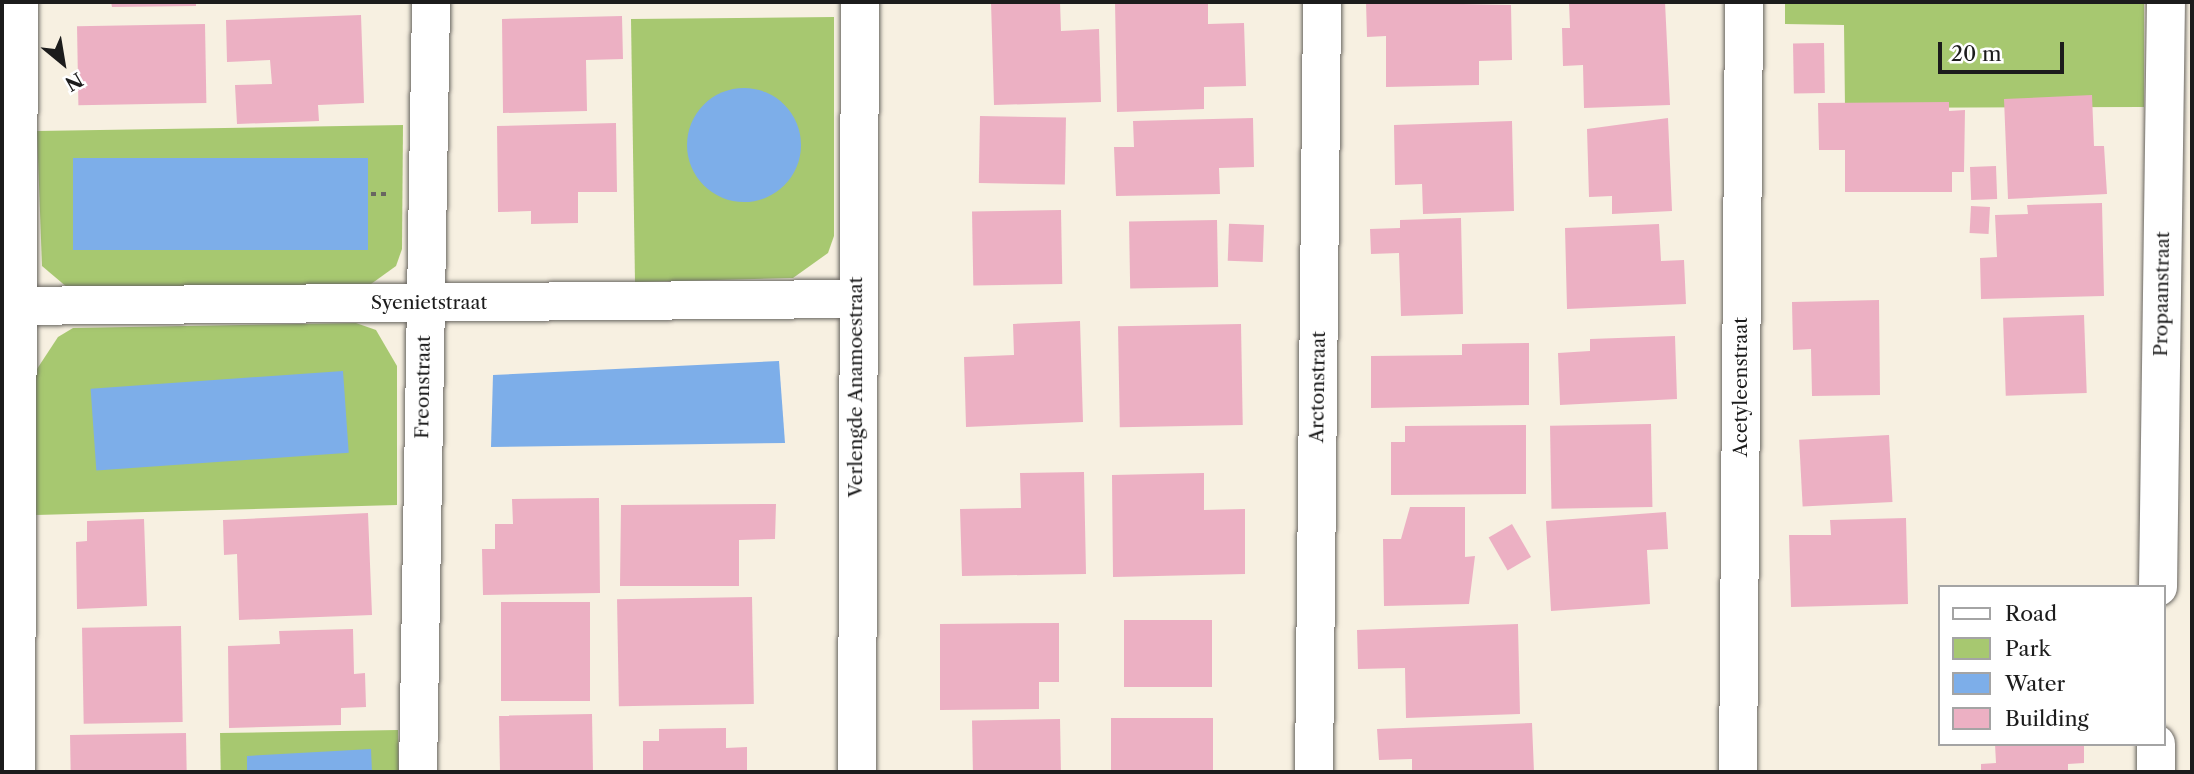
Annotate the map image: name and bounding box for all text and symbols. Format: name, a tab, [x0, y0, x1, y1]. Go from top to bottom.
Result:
north arrow	[28, 28, 98, 98]
scale bar	[1942, 28, 2068, 72]
text: 20 m	[1951, 41, 2002, 66]
text: N	[61, 68, 87, 96]
street label: Propaanstraat	[2150, 231, 2174, 357]
street label: Verlengde Anamoestraat	[845, 276, 867, 498]
street label: Syenietstraat	[371, 292, 487, 314]
street label: Acetyleenstraat	[1730, 317, 1752, 457]
street label: Arctonstraat	[1306, 331, 1330, 443]
street label: Freonstraat	[411, 335, 435, 439]
legend	[1938, 585, 2166, 746]
text: Road	[2005, 601, 2057, 626]
text: Park	[2005, 636, 2051, 661]
text: Water	[2005, 671, 2065, 696]
text: Building	[2005, 706, 2089, 731]

